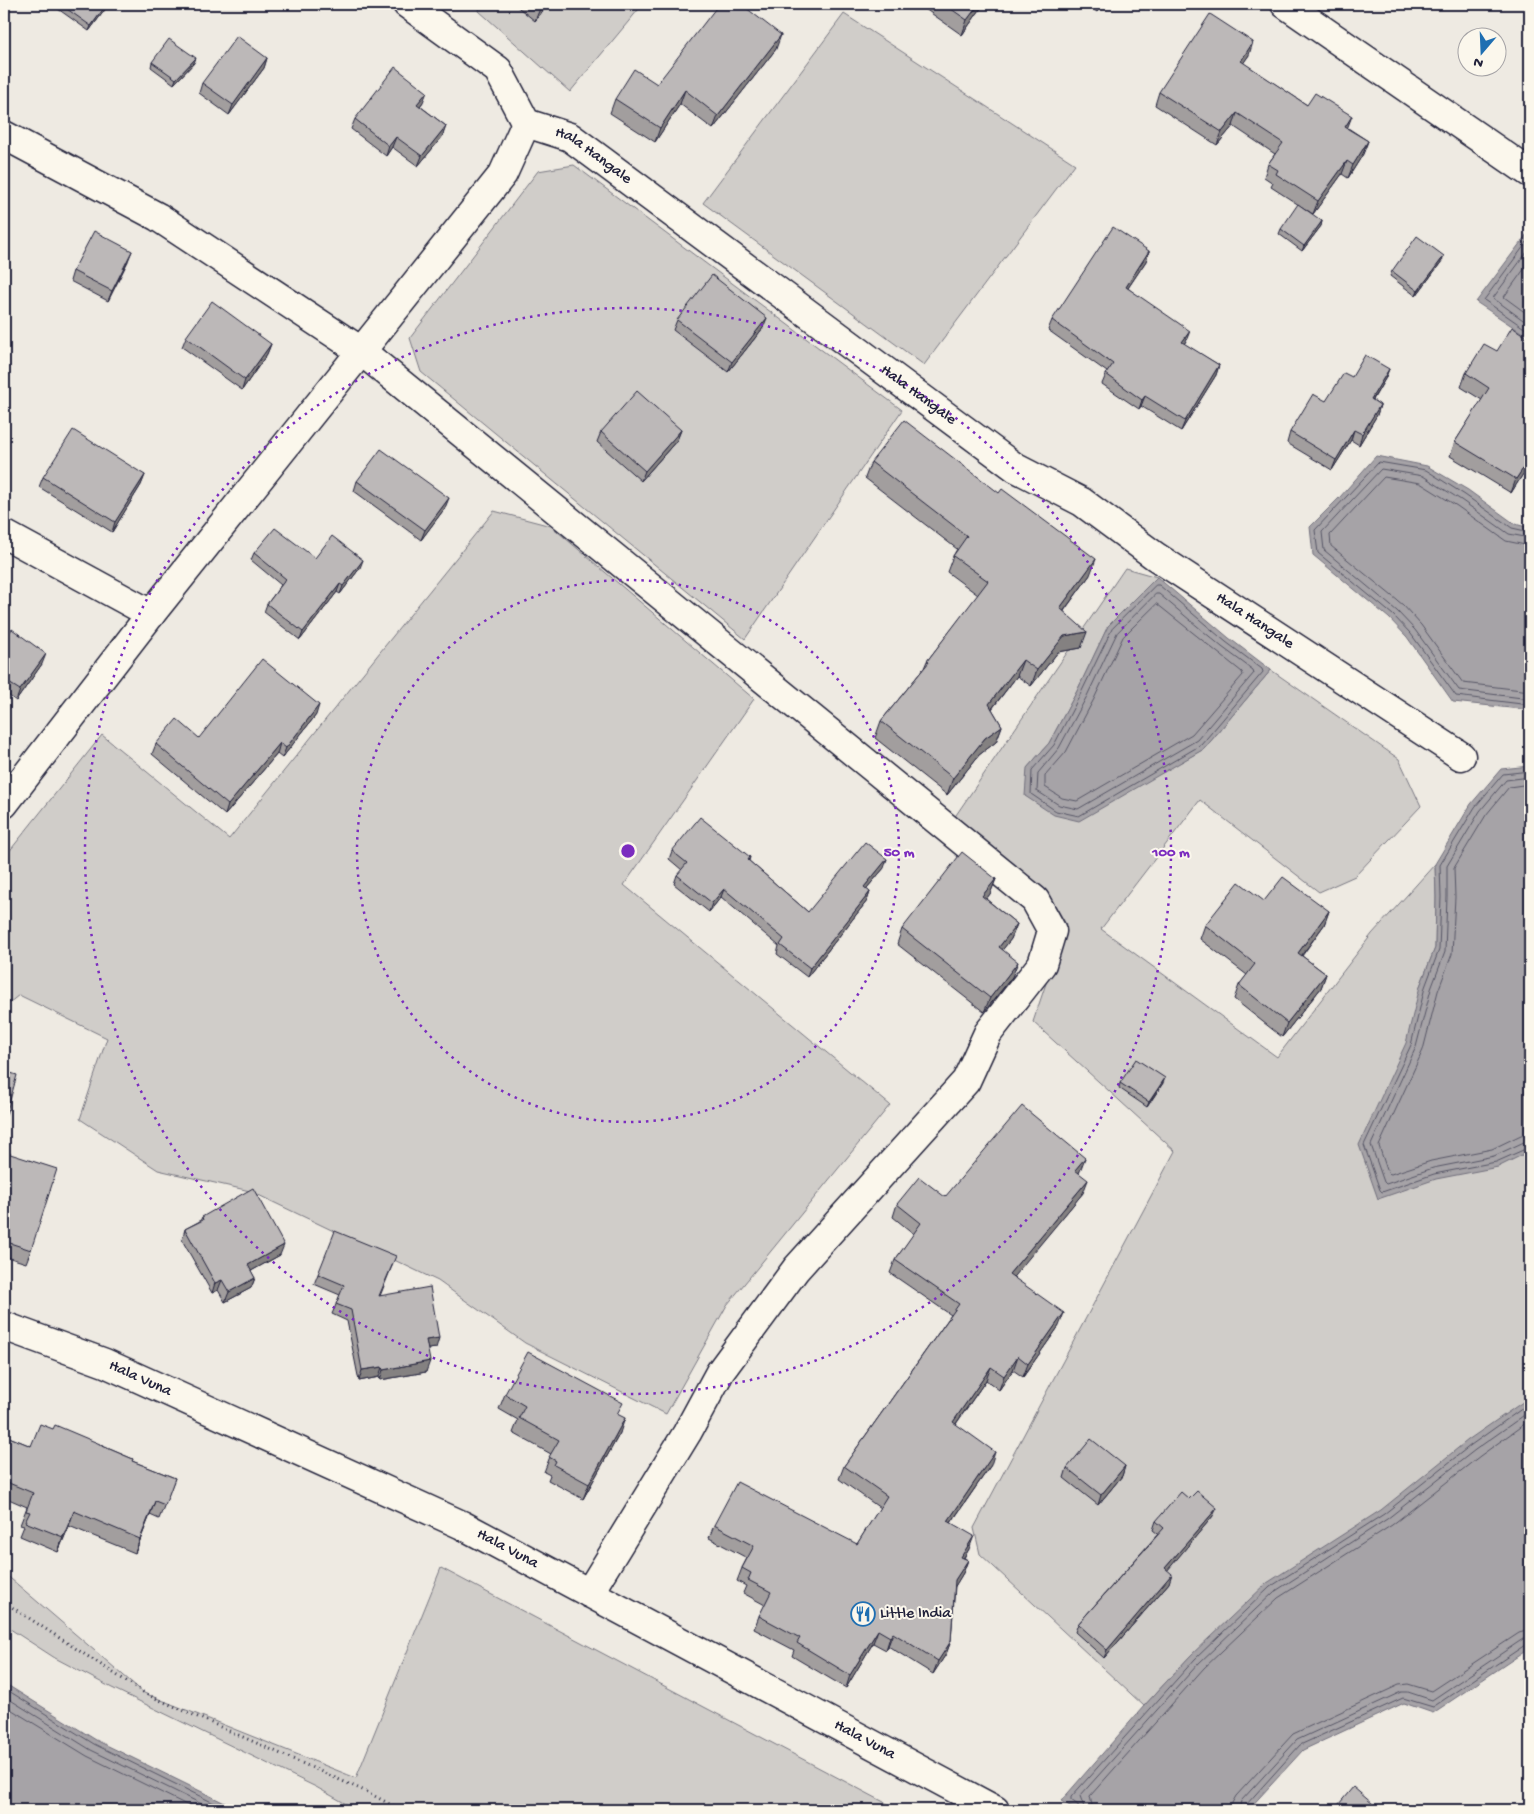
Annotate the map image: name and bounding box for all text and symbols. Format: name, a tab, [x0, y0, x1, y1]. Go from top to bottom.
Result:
north arrow	[1456, 28, 1506, 78]
text: N	[1471, 52, 1486, 71]
street label: Hala Hangale	[552, 123, 636, 189]
street label: Hala Hangale	[876, 361, 960, 430]
street label: Hala Hangale	[1212, 589, 1298, 654]
centre of rings	[619, 842, 637, 860]
text: 50 m	[884, 844, 915, 862]
text: 100 m	[1151, 844, 1190, 862]
street label: Hala Vuna	[105, 1356, 176, 1402]
street label: Hala Vuna	[473, 1525, 542, 1574]
restaurant icon: Little India	[850, 1601, 876, 1627]
place label: Little India	[880, 1605, 952, 1624]
street label: Hala Vuna	[830, 1716, 900, 1765]

